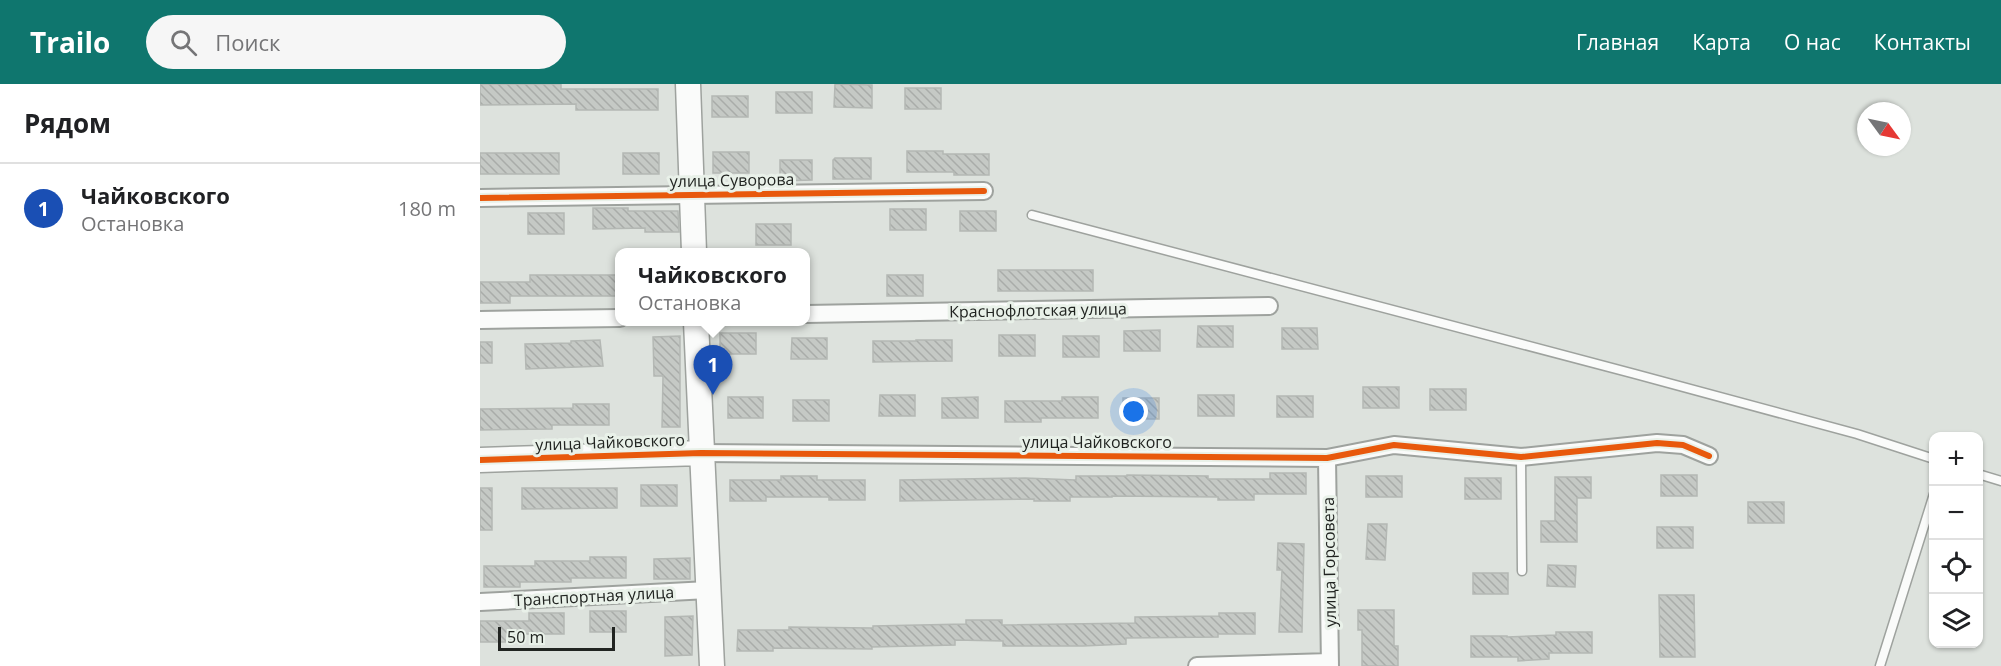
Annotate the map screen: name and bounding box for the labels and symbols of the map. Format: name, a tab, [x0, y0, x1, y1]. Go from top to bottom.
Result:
north arrow	[1857, 102, 1911, 156]
street label: улица Суворова	[669, 168, 795, 192]
street label: Краснофлотская улица	[949, 297, 1127, 323]
pin: 1	[694, 346, 732, 395]
your location	[1119, 397, 1148, 426]
street label: улица Чайковского	[535, 428, 685, 456]
street label: улица Чайковского	[1022, 431, 1172, 453]
street label: улица Горсовета	[1317, 497, 1341, 627]
street label: Транспортная улица	[513, 581, 675, 611]
scale bar	[498, 624, 615, 652]

